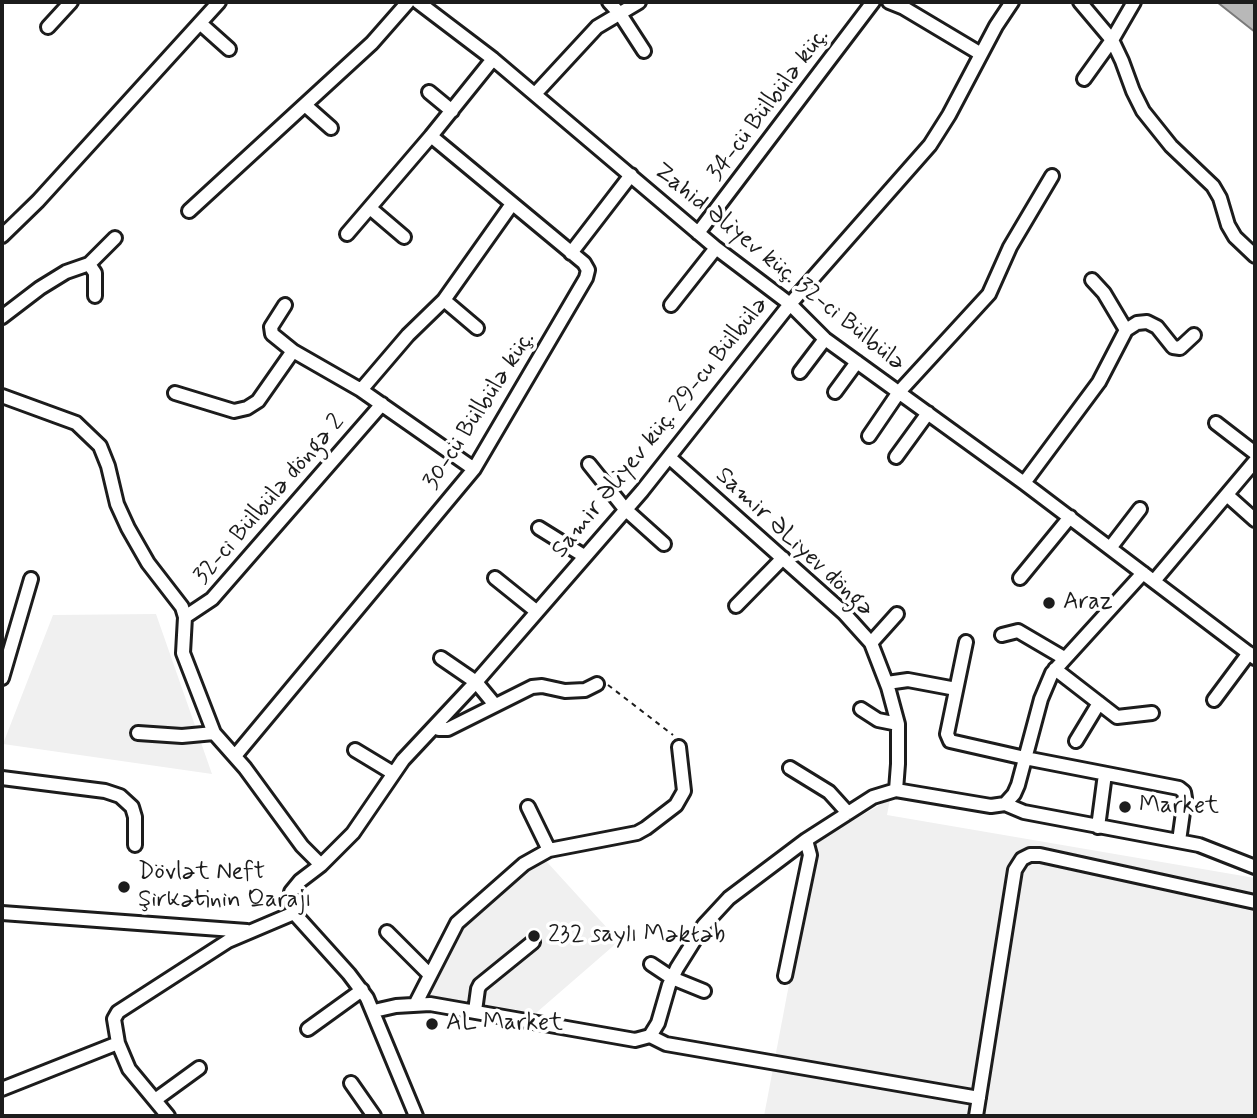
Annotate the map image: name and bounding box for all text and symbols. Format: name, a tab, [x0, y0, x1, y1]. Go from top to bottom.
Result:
street label: 34-cü Bülbülə küç.	[702, 23, 836, 187]
street label: Zahid Əliyev küç. 32-ci Bülbülə	[647, 157, 911, 379]
street label: Samir Əliyev küç. 29-cu Bülbülə	[546, 291, 776, 565]
street label: 30-cü Bülbülə küç.	[418, 326, 542, 496]
street label: 32-ci Bülbülə döngə 2	[188, 409, 352, 591]
street label: Samir ƏLiyev döngə	[709, 462, 879, 624]
place label: Araz	[1063, 589, 1113, 617]
marker: Araz	[1041, 595, 1057, 611]
place label: Market	[1139, 793, 1219, 821]
marker: Market	[1117, 799, 1133, 815]
place label: Dövlət Neft Şirkətinin Qarajı	[138, 859, 312, 915]
marker: Dövlət Neft Şirkətinin Qarajı	[116, 879, 132, 895]
place label: 232 saylı Məktəb	[548, 922, 725, 950]
marker: 232 saylı Məktəb	[526, 928, 542, 944]
place label: AL Market	[446, 1010, 563, 1038]
marker: AL Market	[424, 1016, 440, 1032]

